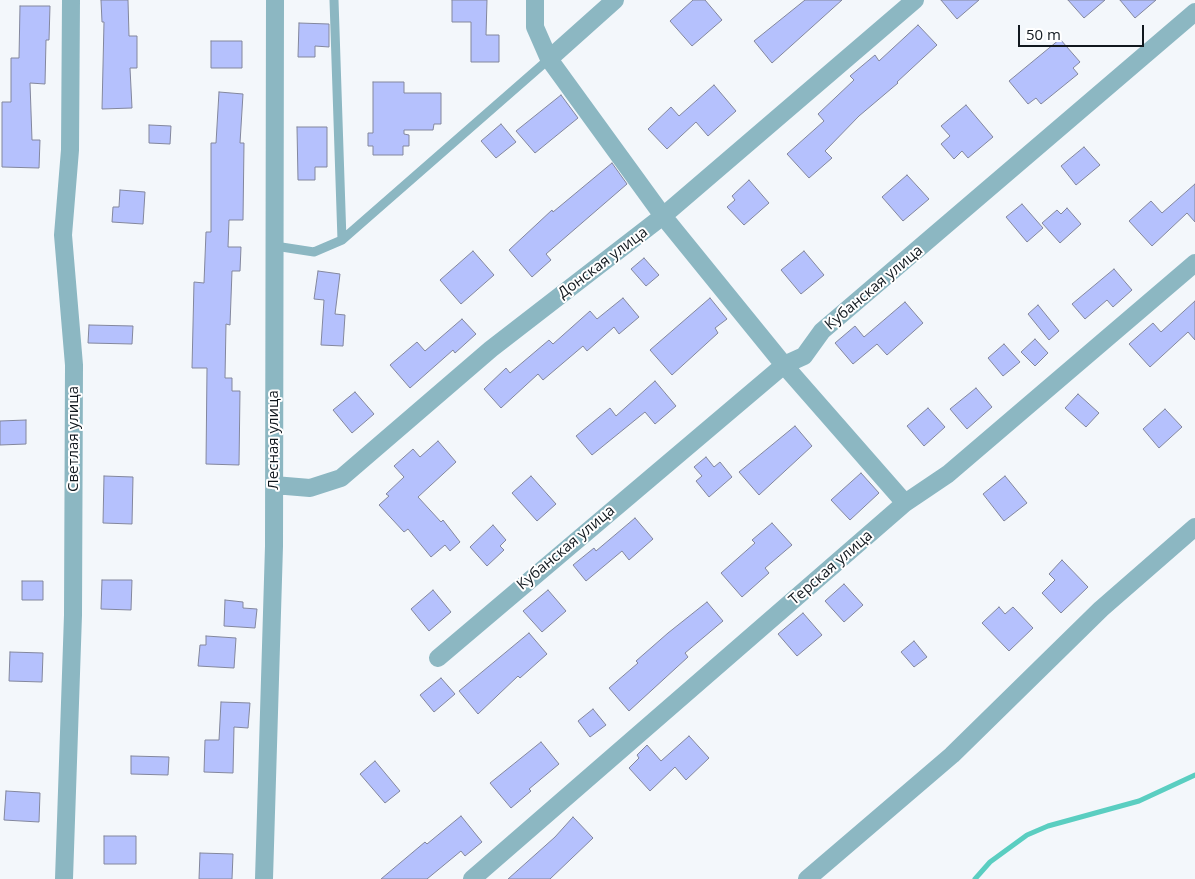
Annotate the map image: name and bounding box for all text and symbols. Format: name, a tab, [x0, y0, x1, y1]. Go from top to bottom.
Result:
scale bar	[1020, 15, 1146, 47]
text: 50 m	[1026, 24, 1061, 44]
street label: Донская улица	[555, 223, 651, 303]
street label: Кубанская улица	[821, 242, 927, 334]
street label: Светлая улица	[65, 386, 83, 492]
street label: Лесная улица	[265, 390, 283, 490]
street label: Кубанская улица	[513, 502, 619, 594]
street label: Терская улица	[786, 527, 876, 609]

